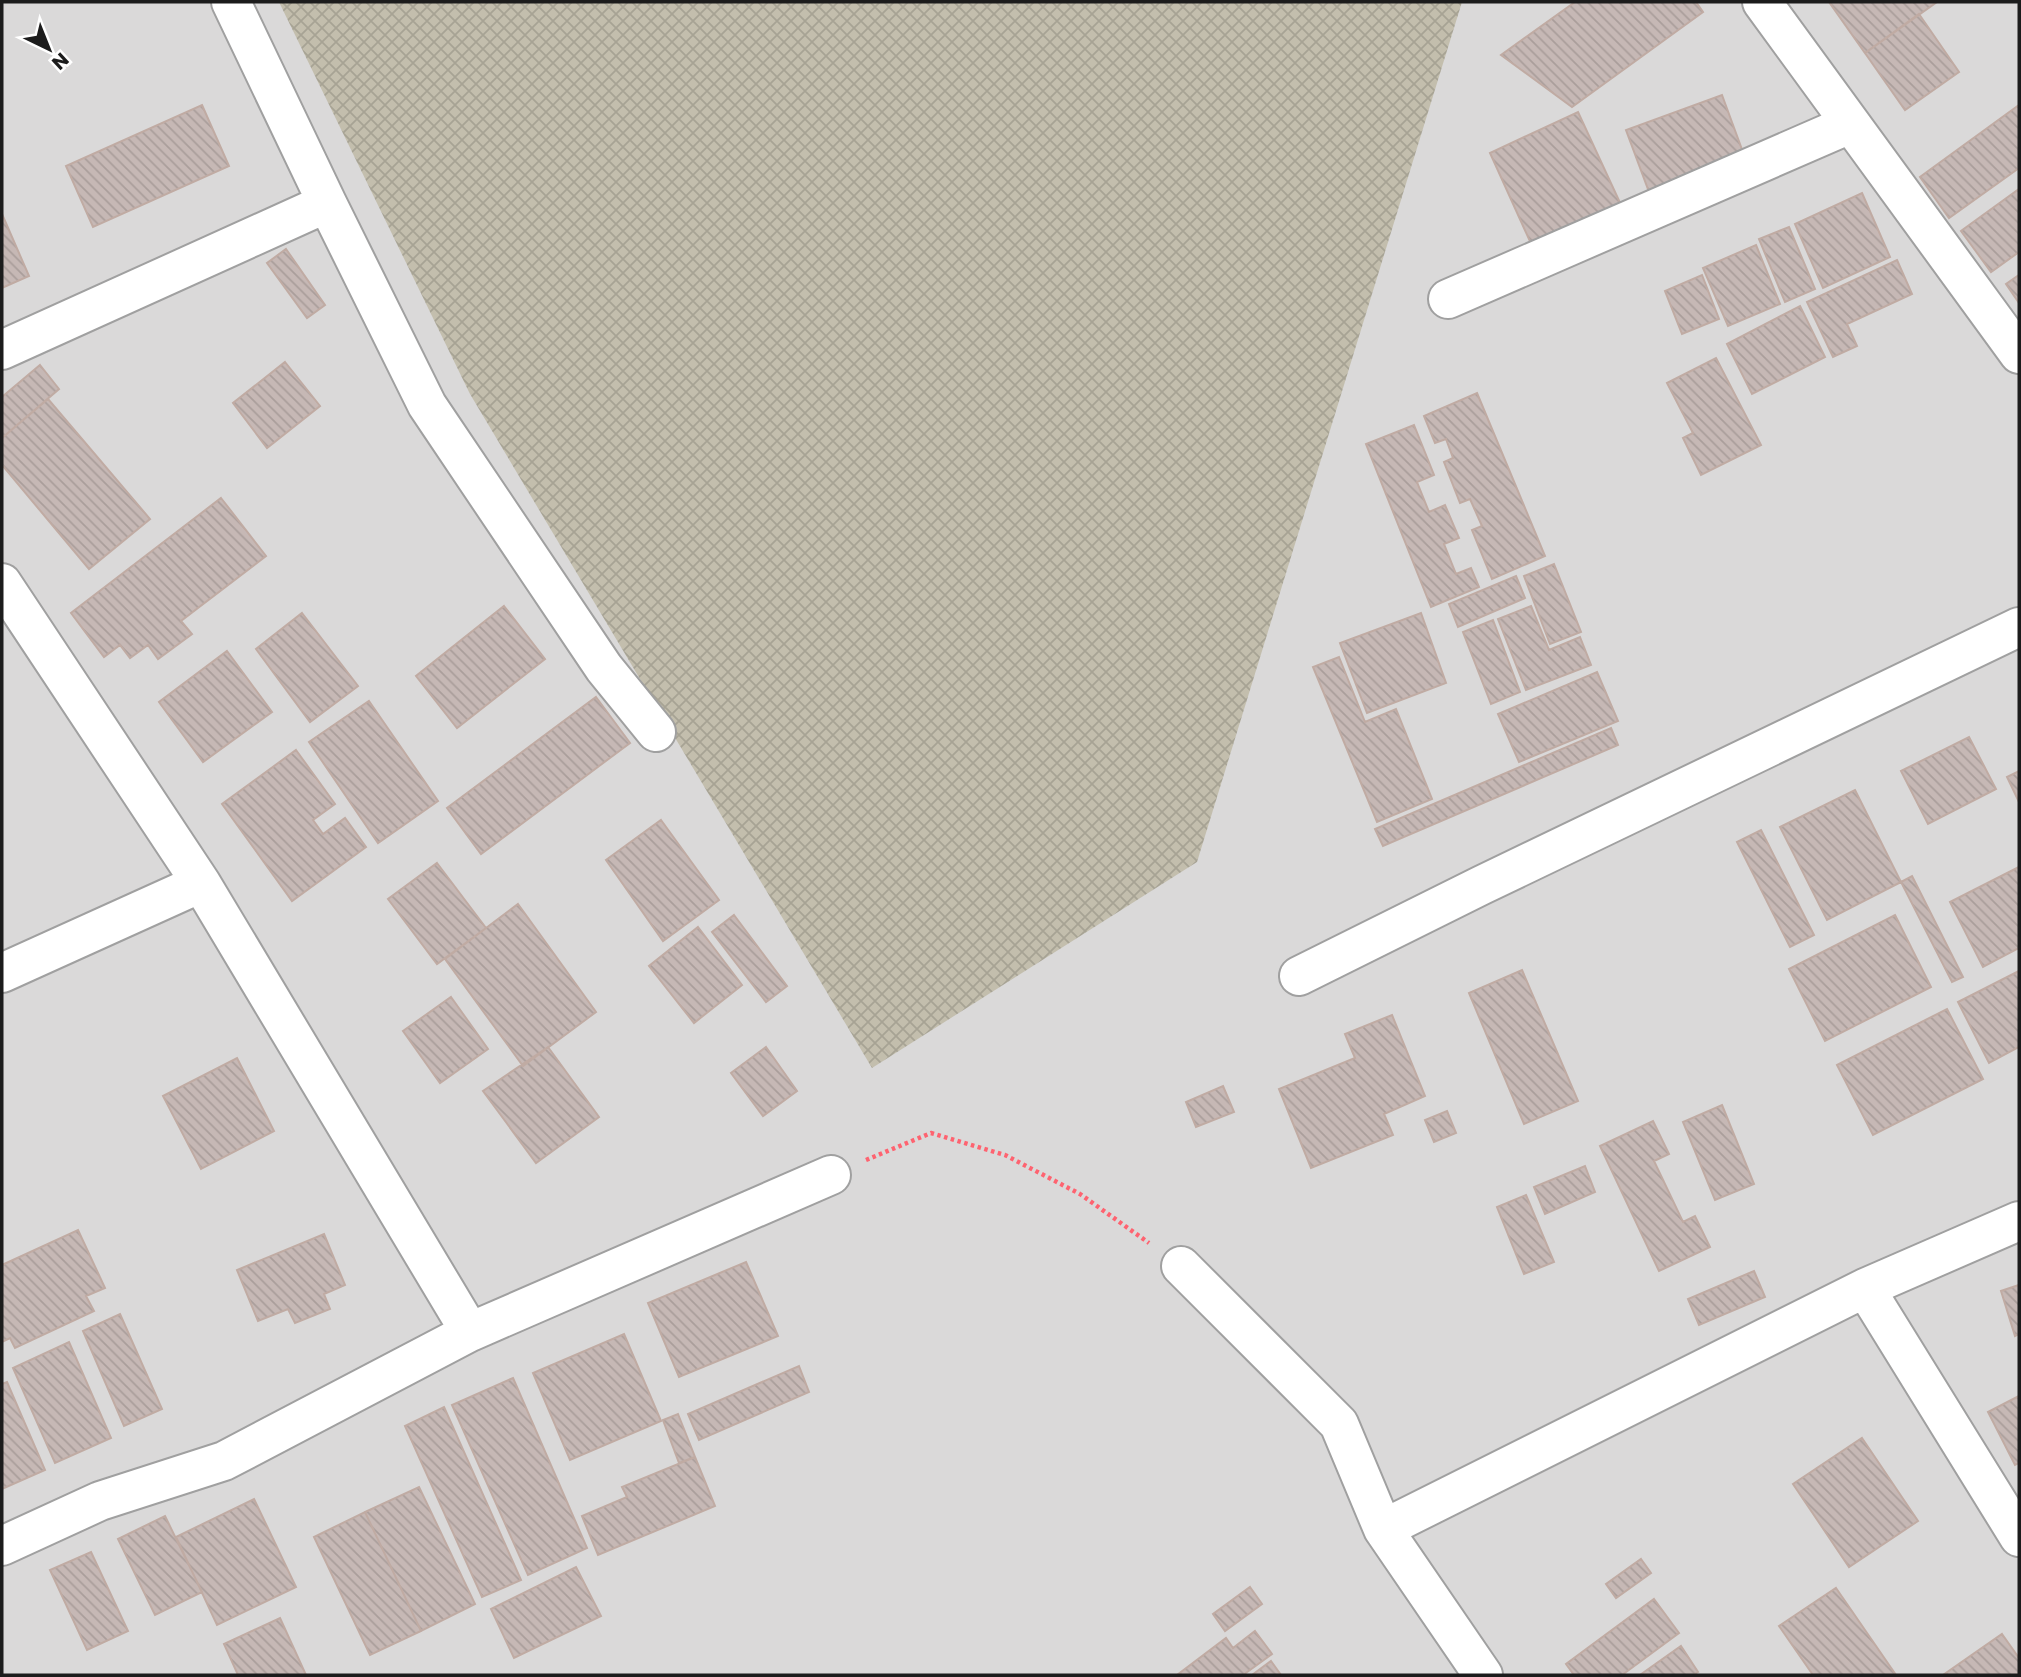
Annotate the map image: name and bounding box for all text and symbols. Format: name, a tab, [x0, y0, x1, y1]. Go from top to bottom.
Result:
north arrow	[14, 14, 84, 84]
text: N	[46, 46, 75, 76]

